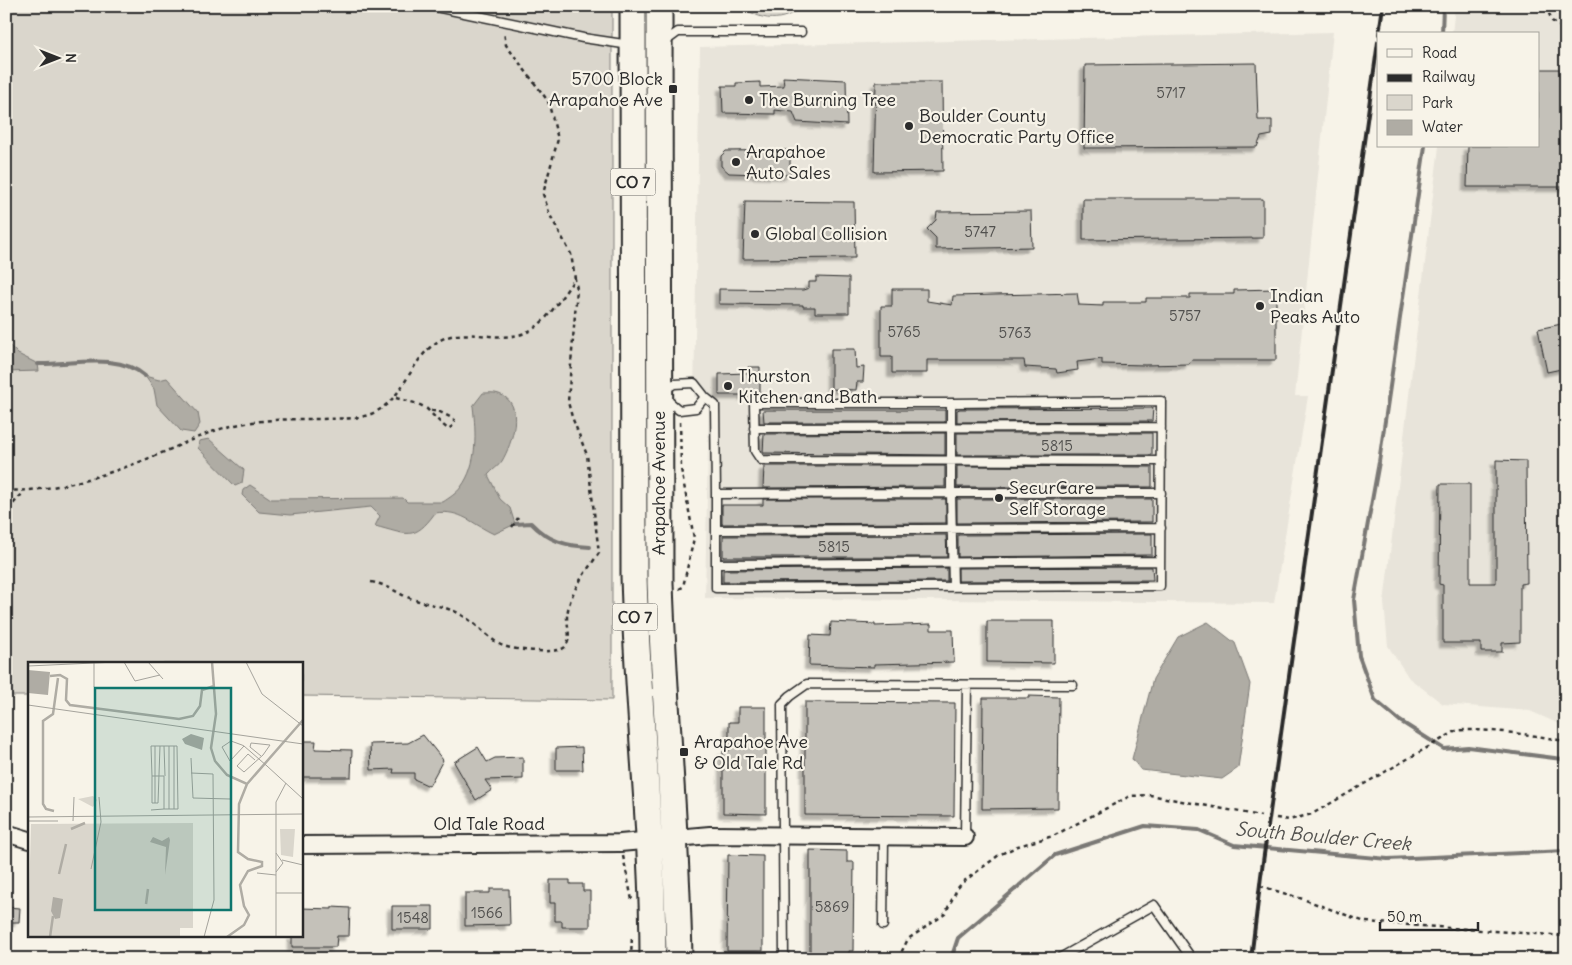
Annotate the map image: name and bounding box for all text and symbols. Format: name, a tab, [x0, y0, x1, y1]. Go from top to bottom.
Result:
north arrow	[32, 32, 82, 82]
legend	[1377, 32, 1540, 148]
text: Road	[1422, 43, 1457, 62]
text: N	[62, 53, 80, 63]
place label: 5700 Block Arapahoe Ave	[549, 67, 663, 111]
text: Railway	[1422, 67, 1476, 86]
marker: 5700 Block Arapahoe Ave	[667, 83, 679, 95]
house number: 5717	[1156, 83, 1186, 102]
place label: The Burning Tree	[759, 88, 896, 111]
text: Park	[1422, 93, 1453, 112]
marker: The Burning Tree	[743, 94, 755, 106]
place label: Boulder County Democratic Party Office	[919, 104, 1114, 148]
text: Water	[1422, 117, 1463, 136]
marker: Boulder County Democratic Party Office	[903, 120, 915, 132]
place label: Arapahoe Auto Sales	[746, 140, 831, 184]
marker: Arapahoe Auto Sales	[730, 156, 742, 168]
road number: CO 7	[610, 168, 656, 196]
place label: Global Collision	[765, 222, 887, 245]
house number: 5747	[964, 222, 996, 241]
marker: Global Collision	[749, 228, 761, 240]
place label: Indian Peaks Auto	[1270, 284, 1360, 328]
marker: Indian Peaks Auto	[1254, 300, 1266, 312]
house number: 5757	[1169, 306, 1201, 325]
house number: 5765	[887, 322, 921, 341]
house number: 5763	[999, 323, 1031, 342]
place label: Thurston Kitchen and Bath	[738, 364, 877, 408]
marker: Thurston Kitchen and Bath	[722, 380, 734, 392]
street label: Arapahoe Avenue	[647, 411, 670, 555]
house number: 5815	[1041, 436, 1073, 455]
place label: SecurCare Self Storage	[1009, 476, 1106, 520]
marker: SecurCare Self Storage	[993, 492, 1005, 504]
house number: 5815	[818, 537, 850, 556]
road number: CO 7	[612, 604, 658, 630]
inset map	[28, 662, 302, 938]
place label: Arapahoe Ave & Old Tale Rd	[694, 730, 808, 774]
marker: Arapahoe Ave & Old Tale Rd	[678, 746, 690, 758]
street label: Old Tale Road	[433, 812, 545, 835]
water label: South Boulder Creek	[1234, 816, 1413, 856]
house number: 5869	[815, 897, 849, 916]
scale bar	[1380, 900, 1477, 932]
house number: 1566	[471, 903, 503, 922]
text: 50 m	[1387, 907, 1422, 926]
house number: 1548	[397, 908, 429, 927]

